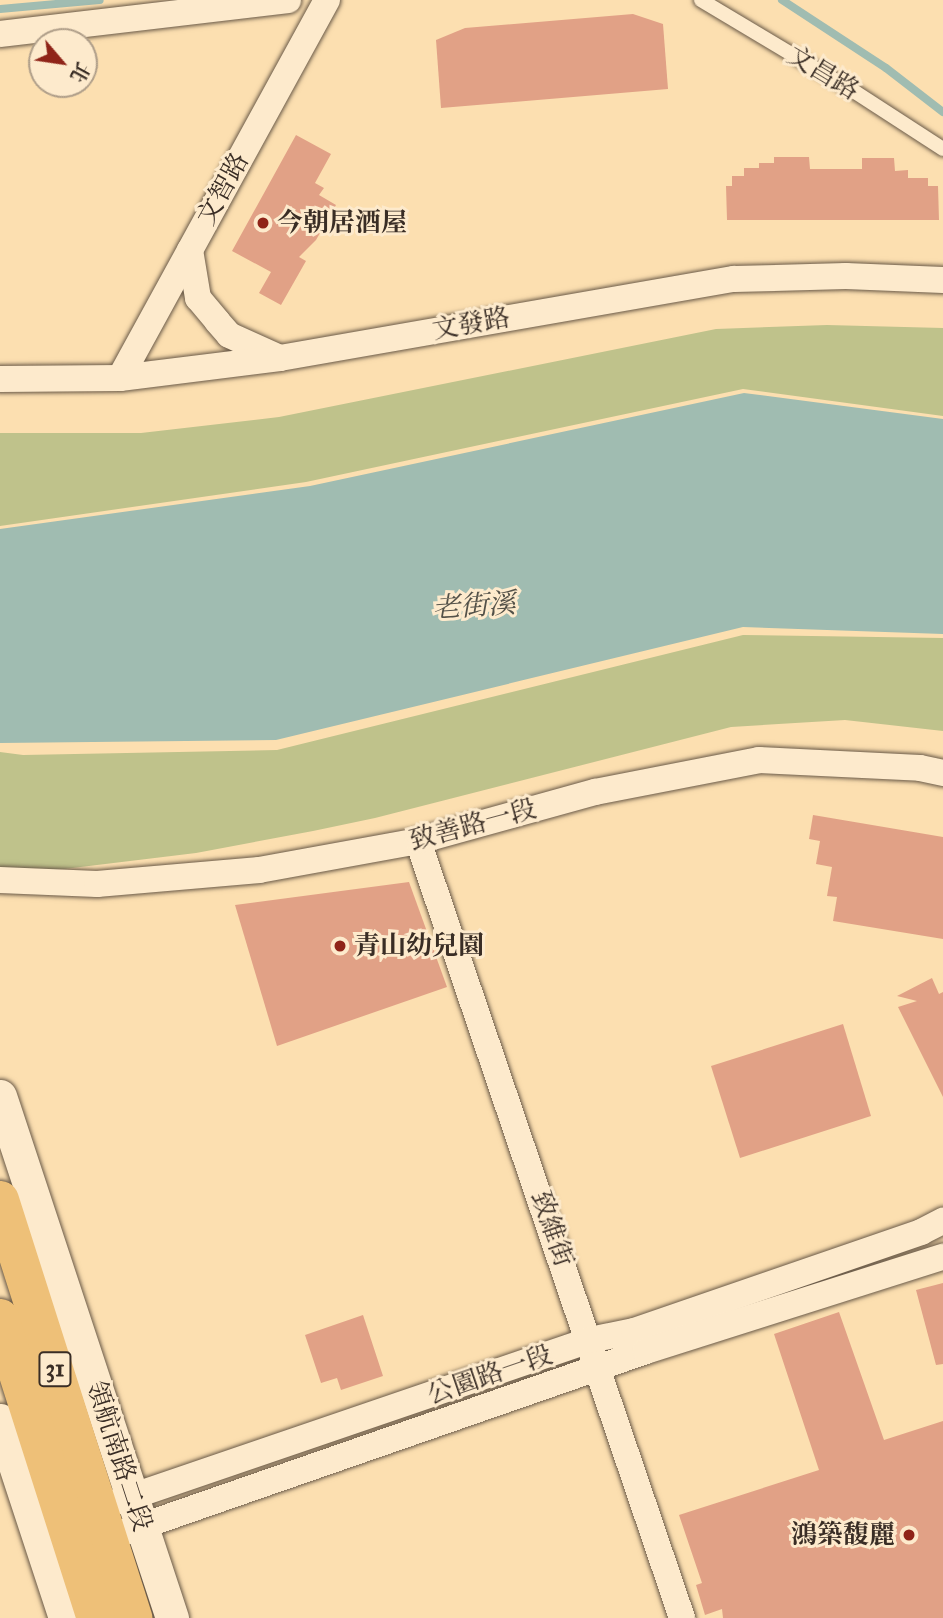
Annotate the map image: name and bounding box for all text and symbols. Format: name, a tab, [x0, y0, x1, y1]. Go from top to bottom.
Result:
north arrow	[28, 28, 98, 98]
street label: 文昌路	[782, 40, 864, 106]
text: 北	[65, 59, 95, 86]
street label: 文智路	[190, 147, 256, 231]
place label: 今朝居酒屋	[277, 207, 407, 239]
marker: 今朝居酒屋	[255, 215, 271, 231]
street label: 文發路	[430, 302, 512, 346]
water label: 老街溪	[431, 586, 517, 626]
street label: 致善路一段	[406, 793, 540, 857]
place label: 青山幼兒園	[354, 930, 484, 962]
marker: 青山幼兒園	[332, 938, 348, 954]
street label: 致維街	[525, 1187, 579, 1271]
street label: 公園路一段	[423, 1339, 557, 1411]
road number: 31	[38, 1349, 72, 1390]
street label: 領航南路二段	[80, 1377, 158, 1535]
place label: 鴻築馥麗	[791, 1519, 895, 1551]
marker: 鴻築馥麗	[901, 1527, 917, 1543]

